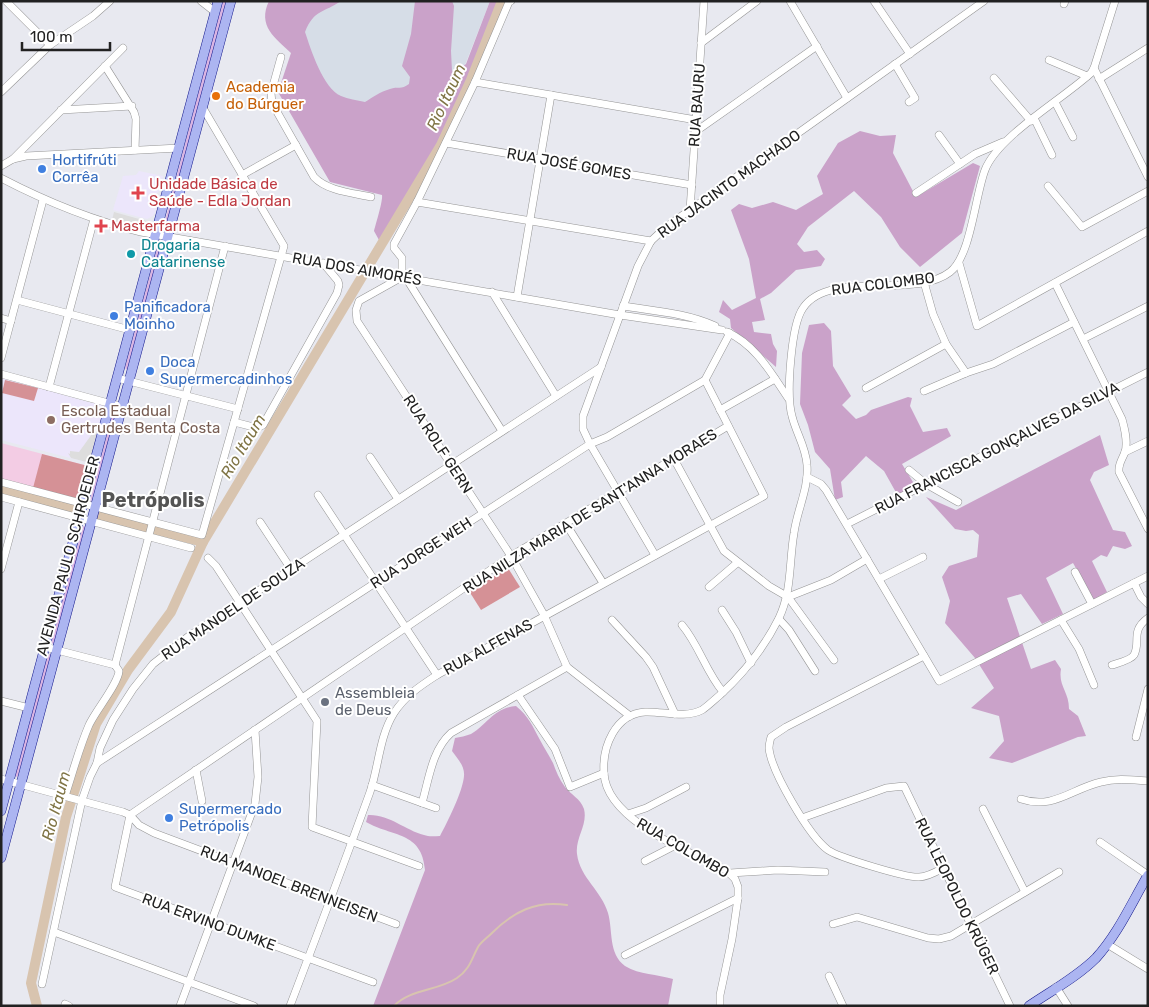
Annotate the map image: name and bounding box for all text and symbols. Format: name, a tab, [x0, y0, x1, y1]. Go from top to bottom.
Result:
scale bar	[22, 20, 110, 52]
text: 100 m	[30, 28, 72, 46]
water label: Rio Itaum	[422, 61, 470, 133]
street label: RUA BAURU	[685, 62, 709, 148]
place label: Academia do Búrguer	[226, 78, 304, 113]
marker: Academia do Búrguer	[210, 90, 222, 102]
street label: RUA JACINTO MACHADO	[654, 126, 804, 242]
street label: RUA JOSÉ GOMES	[505, 144, 633, 184]
place label: Hortifrúti Corrêa	[52, 151, 117, 186]
marker: Hortifrúti Corrêa	[36, 163, 48, 175]
place label: Unidade Básica de Saúde - Edla Jordan	[149, 175, 291, 210]
marker: Unidade Básica de Saúde - Edla Jordan	[131, 186, 145, 200]
place label: Masterfarma	[111, 217, 200, 235]
marker: Masterfarma	[95, 220, 107, 232]
place label: Drogaria Catarinense	[141, 236, 225, 271]
marker: Drogaria Catarinense	[125, 248, 137, 260]
street label: RUA DOS AIMORÉS	[291, 249, 423, 289]
street label: RUA COLOMBO	[830, 269, 936, 299]
place label: Panificadora Moinho	[124, 298, 211, 333]
marker: Panificadora Moinho	[108, 310, 120, 322]
place label: Doca Supermercadinhos	[160, 353, 293, 388]
marker: Doca Supermercadinhos	[144, 365, 156, 377]
street label: RUA FRANCISCA GONÇALVES DA SILVA	[872, 378, 1122, 518]
street label: RUA ROLF GERN	[400, 391, 476, 497]
place label: Escola Estadual Gertrudes Benta Costa	[61, 402, 220, 437]
water label: Rio Itaum	[216, 411, 270, 481]
marker: Escola Estadual Gertrudes Benta Costa	[45, 414, 57, 426]
street label: RUA NILZA MARIA DE SANT'ANNA MORAES	[460, 425, 720, 597]
street label: AVENIDA PAULO SCHROEDER	[33, 454, 103, 658]
district label: Petrópolis	[101, 488, 205, 512]
street label: RUA JORGE WEH	[367, 513, 475, 593]
street label: RUA MANOEL DE SOUZA	[158, 554, 308, 664]
street label: RUA ALFENAS	[440, 615, 536, 679]
place label: Assembleia de Deus	[335, 684, 415, 719]
marker: Assembleia de Deus	[319, 696, 331, 708]
water label: Rio Itaum	[38, 769, 74, 843]
place label: Supermercado Petrópolis	[179, 800, 282, 835]
marker: Supermercado Petrópolis	[163, 812, 175, 824]
street label: RUA COLOMBO	[633, 814, 733, 882]
street label: RUA LEOPOLDO KRÜGER	[911, 815, 1003, 977]
street label: RUA MANOEL BRENNEISEN	[198, 842, 380, 926]
street label: RUA ERVINO DUMKE	[140, 889, 278, 955]

